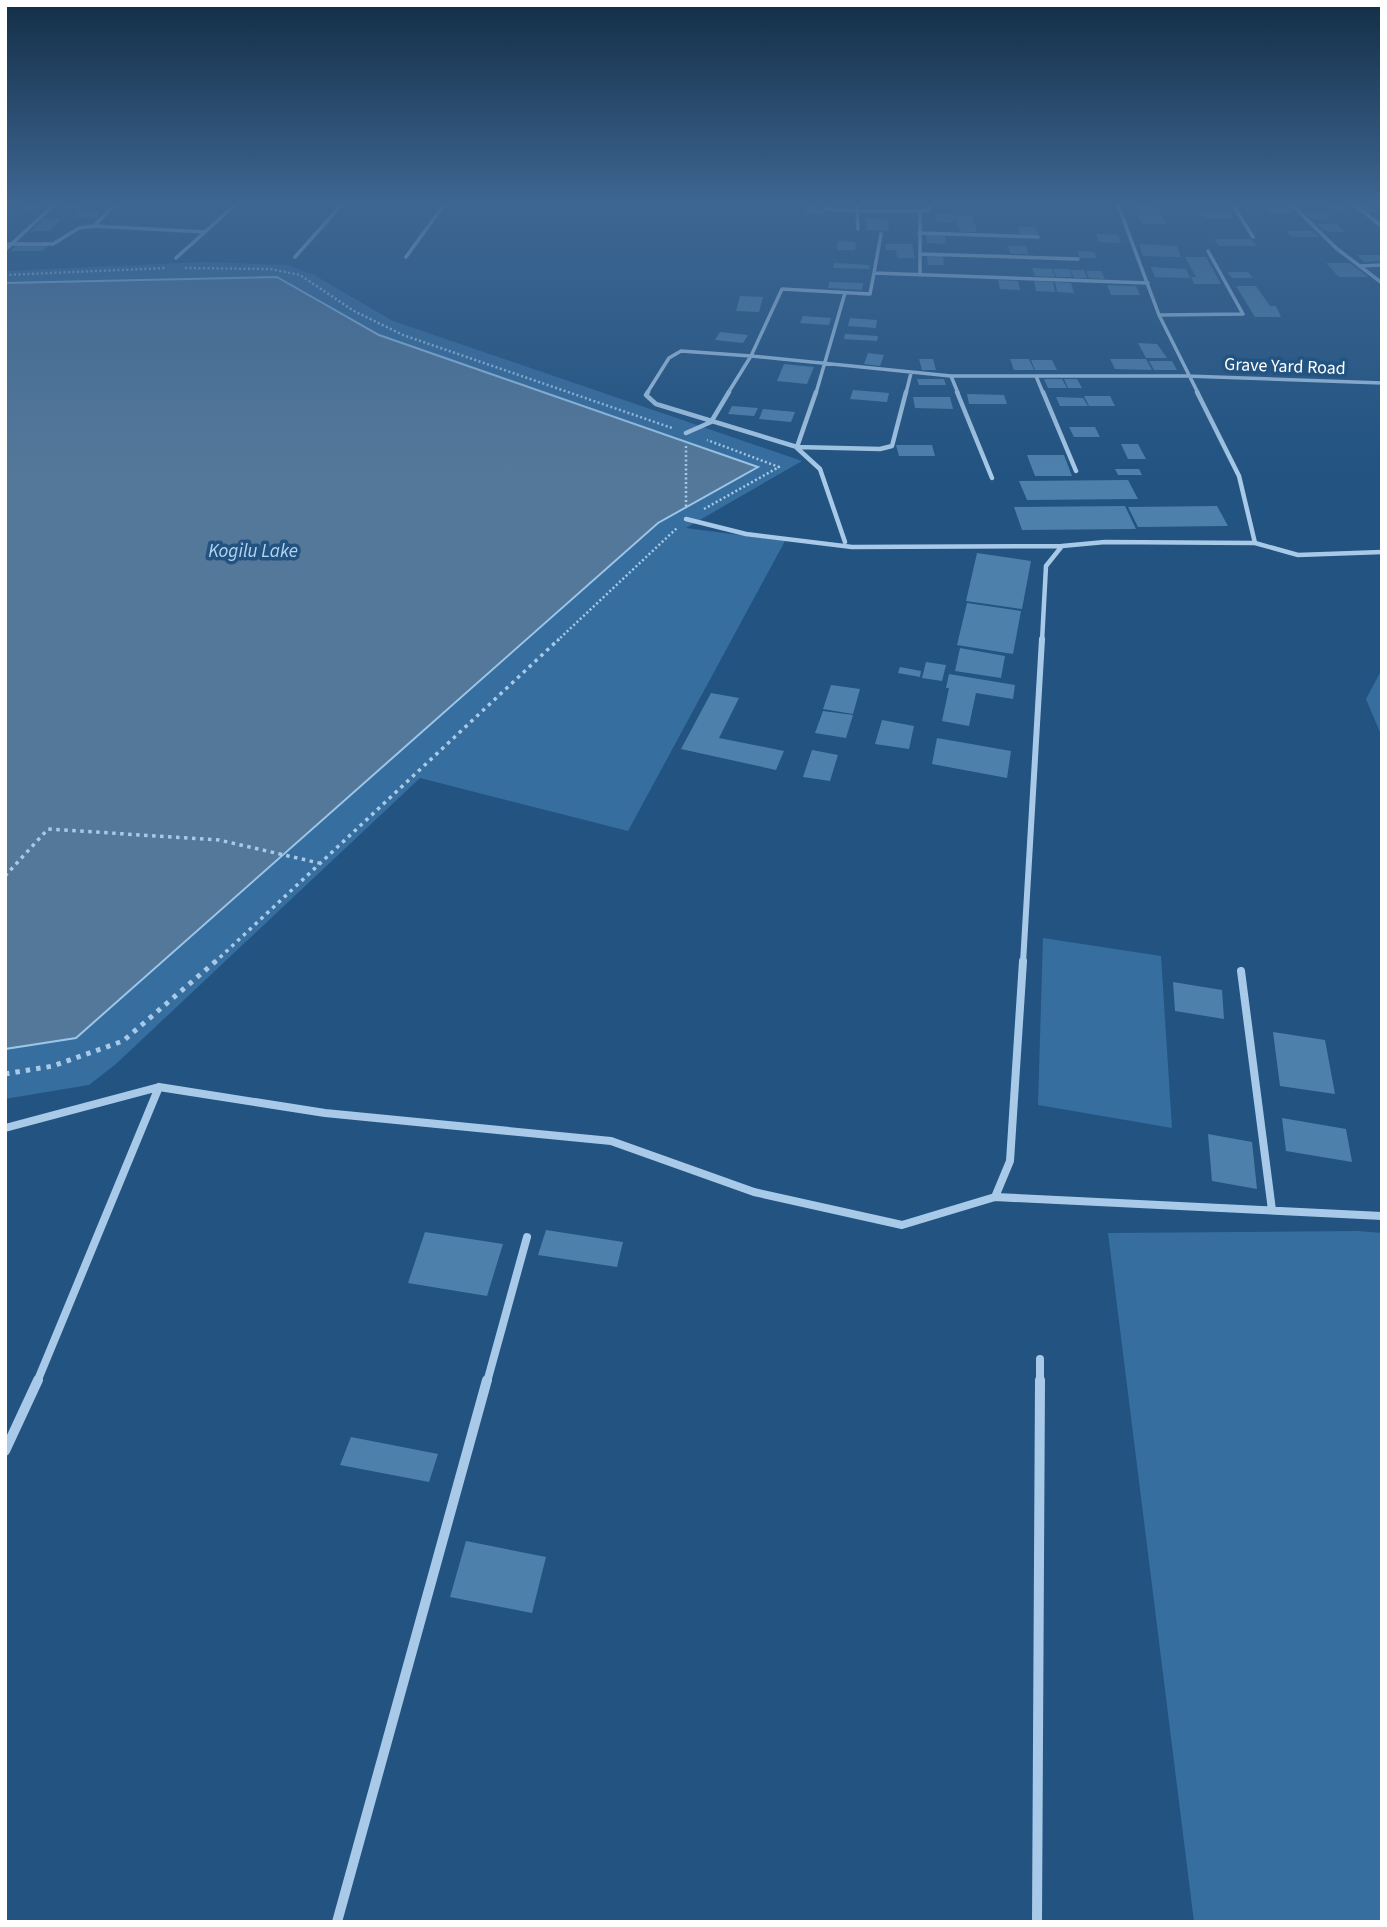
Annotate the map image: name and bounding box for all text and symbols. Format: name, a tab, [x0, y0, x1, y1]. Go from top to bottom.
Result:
street label: Grave Yard Road	[1224, 352, 1346, 381]
water label: Kogilu Lake	[208, 538, 298, 565]

